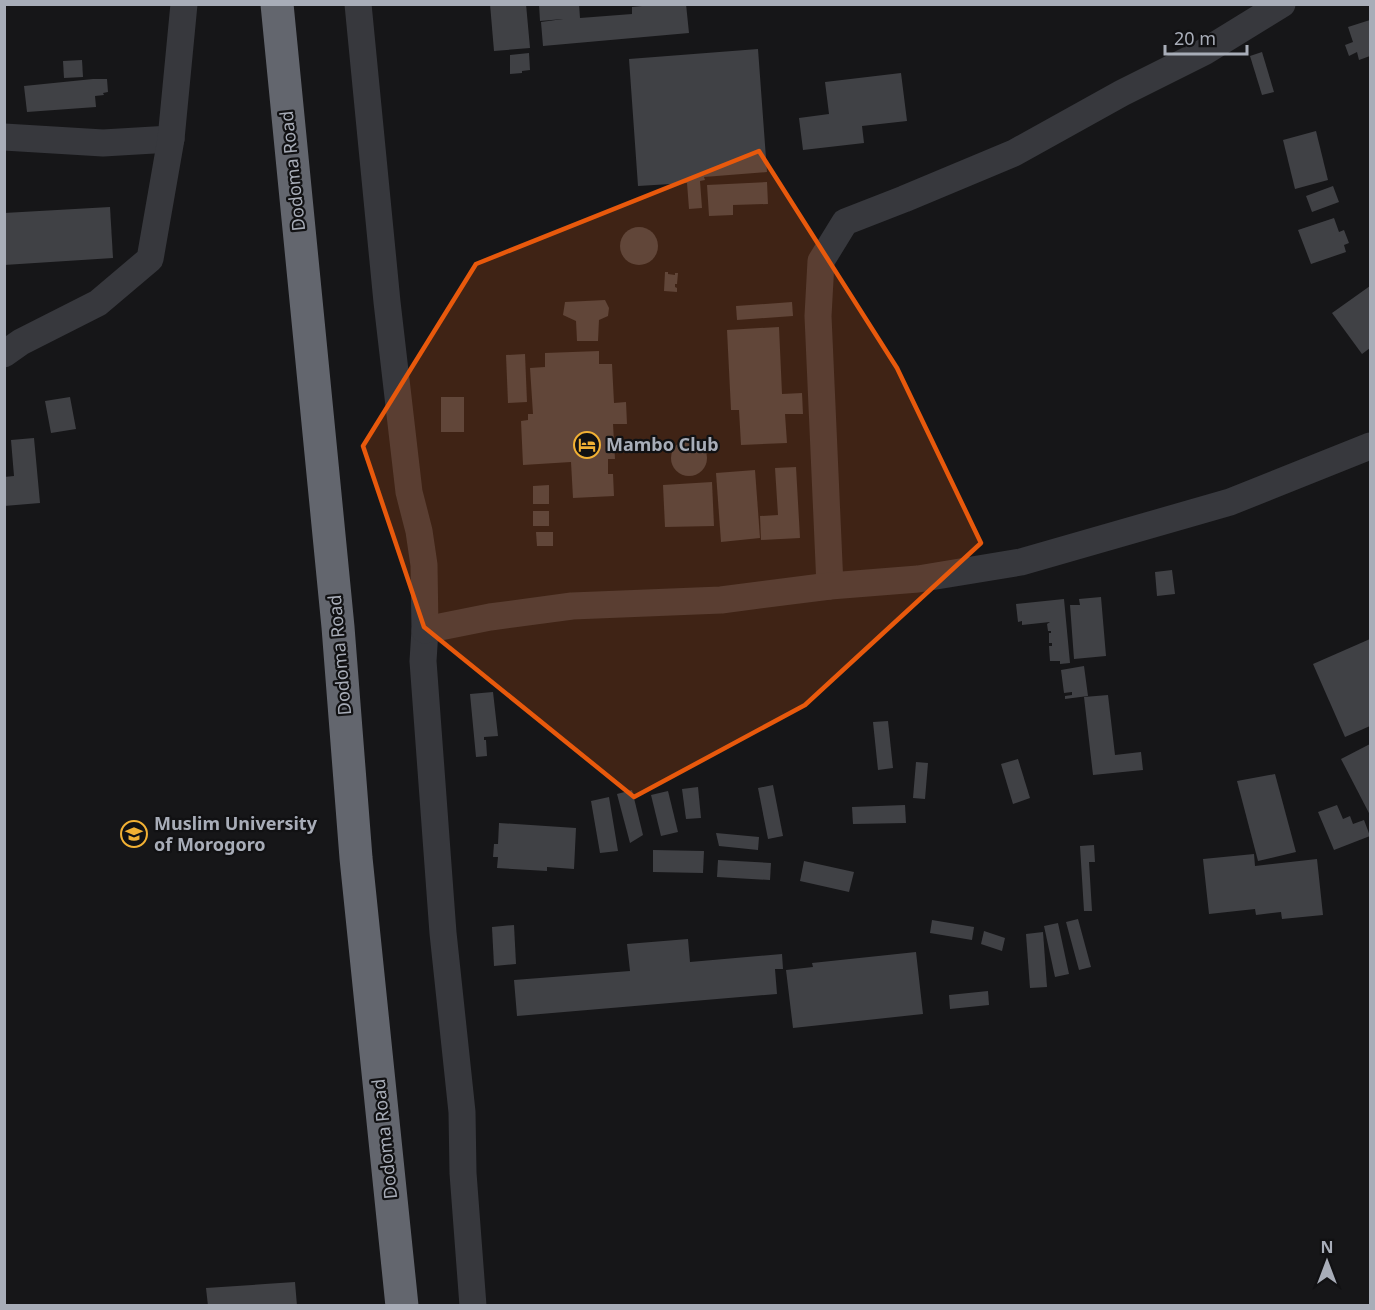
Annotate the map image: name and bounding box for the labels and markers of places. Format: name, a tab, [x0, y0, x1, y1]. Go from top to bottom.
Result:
hotel icon: Mambo Club	[572, 430, 602, 460]
place label: Mambo Club	[606, 432, 719, 456]
place label: Muslim University of Morogoro	[154, 811, 318, 856]
school or university icon: Muslim University of Morogoro	[119, 819, 149, 849]

